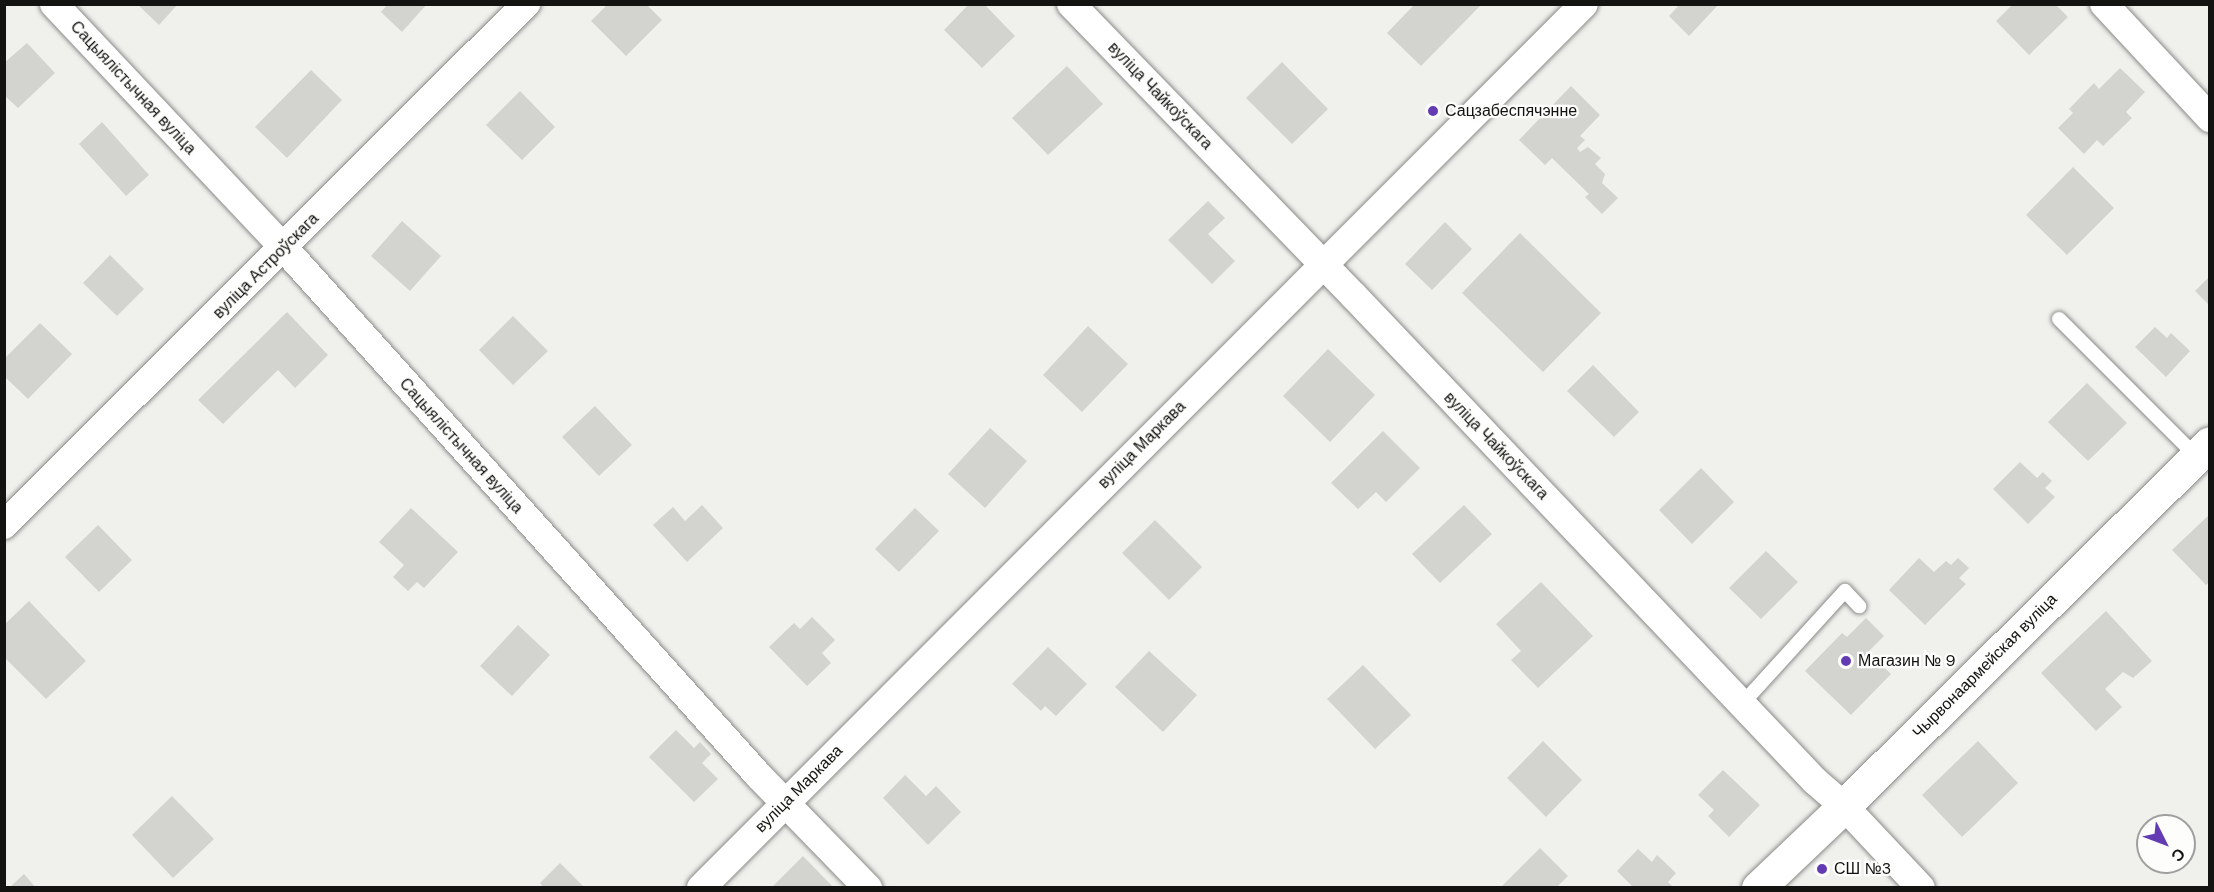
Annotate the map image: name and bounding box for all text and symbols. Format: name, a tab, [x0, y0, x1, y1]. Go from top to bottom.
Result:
street label: Сацыялістычная вуліца	[66, 17, 200, 159]
street label: вуліца Чайкоўскага	[1104, 38, 1216, 154]
place label: Сацзабеспячэнне	[1445, 101, 1577, 121]
marker: Сацзабеспячэнне	[1426, 104, 1440, 118]
street label: вуліца Астроўскага	[209, 209, 323, 323]
street label: Сацыялістычная вуліца	[395, 374, 527, 518]
street label: вуліца Чайкоўскага	[1440, 388, 1552, 504]
street label: вуліца Маркава	[1094, 397, 1190, 493]
street label: Чырвонаармейская вуліца	[1909, 590, 2061, 742]
place label: Магазин № 9	[1858, 651, 1955, 671]
marker: Магазин № 9	[1839, 654, 1853, 668]
street label: вуліца Маркава	[751, 741, 847, 837]
north arrow	[2136, 814, 2196, 874]
text: С	[2167, 844, 2190, 866]
place label: СШ №3	[1834, 859, 1891, 879]
marker: СШ №3	[1815, 862, 1829, 876]

